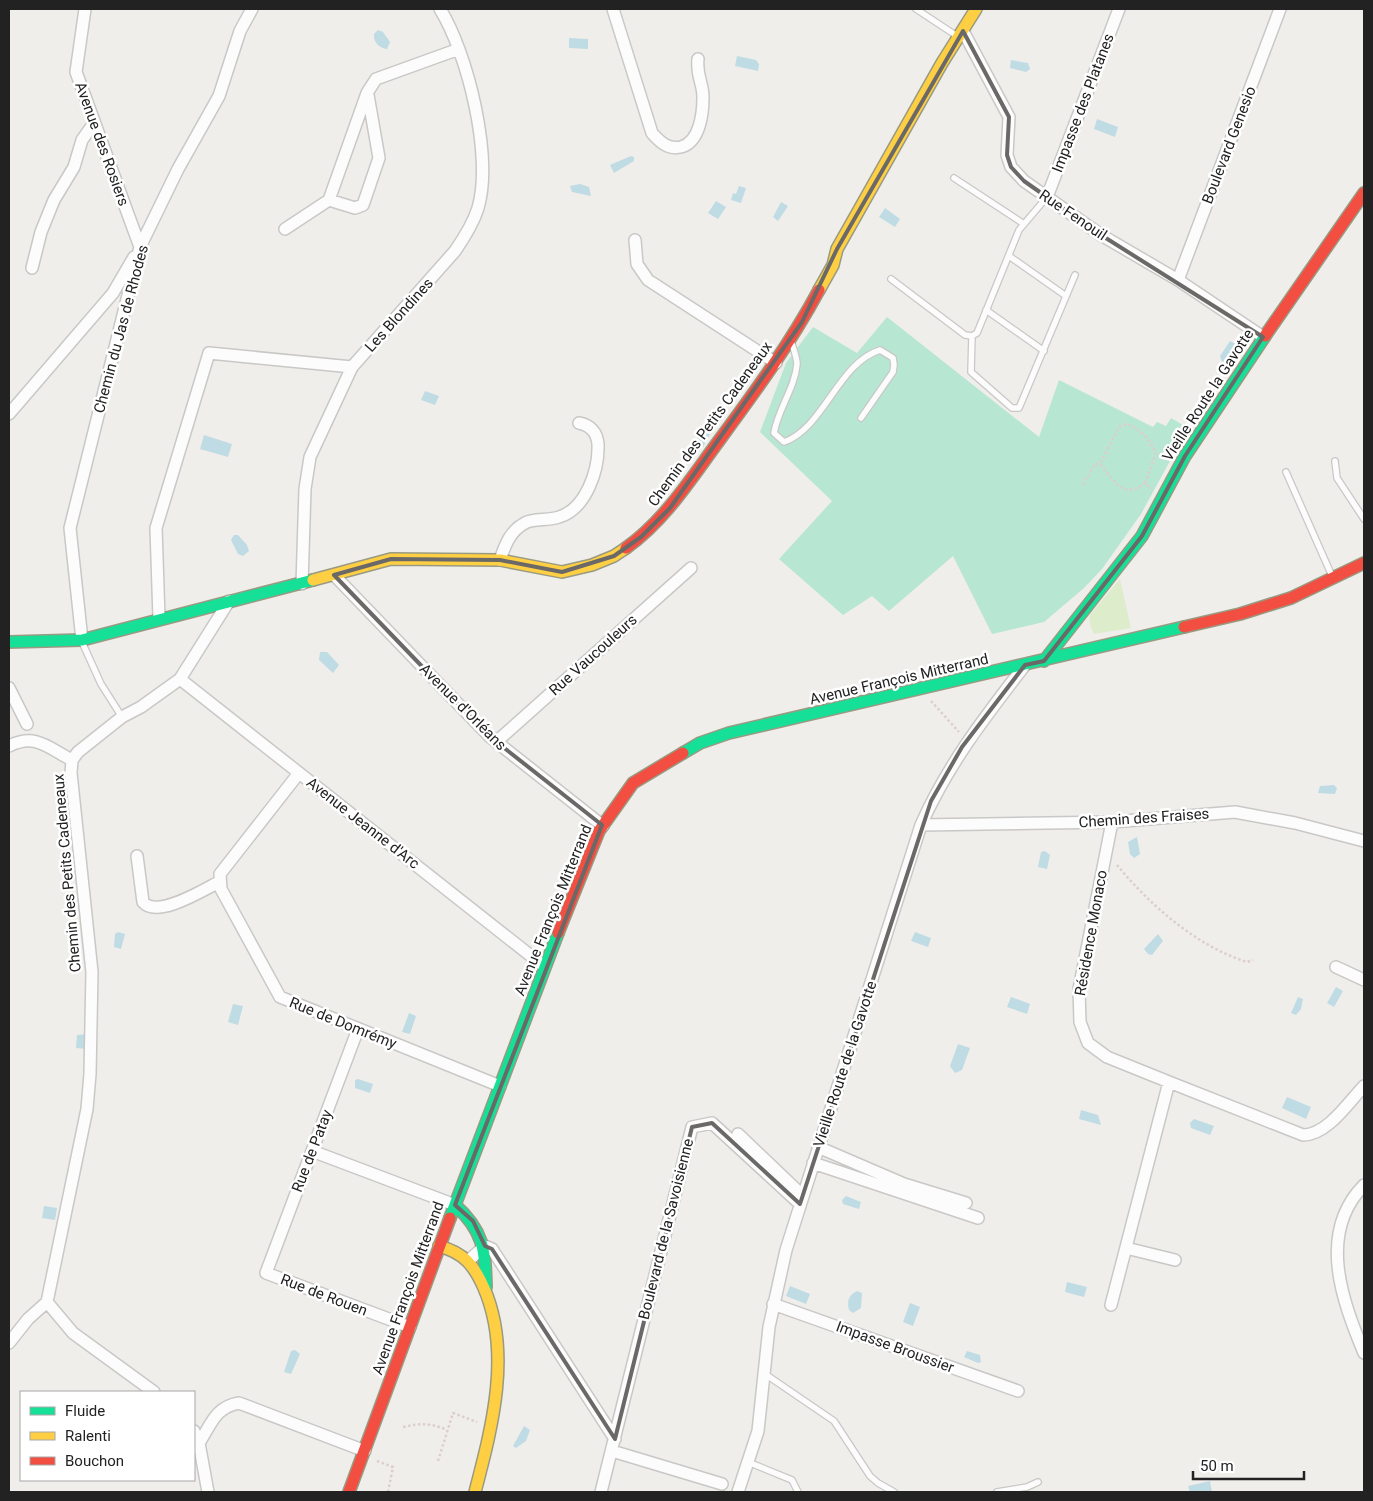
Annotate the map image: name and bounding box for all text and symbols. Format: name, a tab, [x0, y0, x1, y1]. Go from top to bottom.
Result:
street label: Impasse des Platanes	[1048, 31, 1118, 175]
street label: Avenue des Rosiers	[71, 80, 133, 208]
street label: Boulevard Genesio	[1198, 84, 1260, 206]
street label: Rue Fenouil	[1036, 186, 1110, 244]
street label: Chemin du Jas de Rhodes	[90, 243, 152, 415]
street label: Les Blondines	[361, 274, 437, 356]
street label: Vieille Route la Gavotte	[1159, 326, 1257, 464]
street label: Chemin des Petits Cadeneaux	[644, 338, 776, 510]
street label: Rue Vaucouleurs	[545, 611, 641, 699]
street label: Avenue François Mitterrand	[808, 650, 990, 708]
street label: Avenue d'Orléans	[416, 660, 510, 754]
street label: Chemin des Petits Cadeneaux	[49, 772, 85, 973]
street label: Avenue Jeanne d'Arc	[303, 773, 423, 873]
street label: Chemin des Fraises	[1078, 804, 1210, 832]
street label: Avenue François Mitterrand	[510, 822, 596, 998]
street label: Résidence Monaco	[1071, 869, 1111, 997]
street label: Vieille Route de la Gavotte	[810, 979, 880, 1149]
street label: Rue de Domrémy	[287, 993, 399, 1053]
street label: Rue de Patay	[288, 1107, 336, 1195]
street label: Boulevard de la Savoisienne	[635, 1137, 697, 1321]
street label: Avenue François Mitterrand	[368, 1199, 448, 1377]
street label: Rue de Rouen	[278, 1270, 370, 1320]
street label: Impasse Broussier	[834, 1317, 956, 1377]
legend	[20, 1391, 195, 1481]
text: Fluide	[65, 1402, 105, 1420]
text: Ralenti	[65, 1427, 111, 1445]
scale bar	[1193, 1448, 1304, 1480]
text: Bouchon	[65, 1452, 124, 1470]
text: 50 m	[1200, 1457, 1234, 1475]

